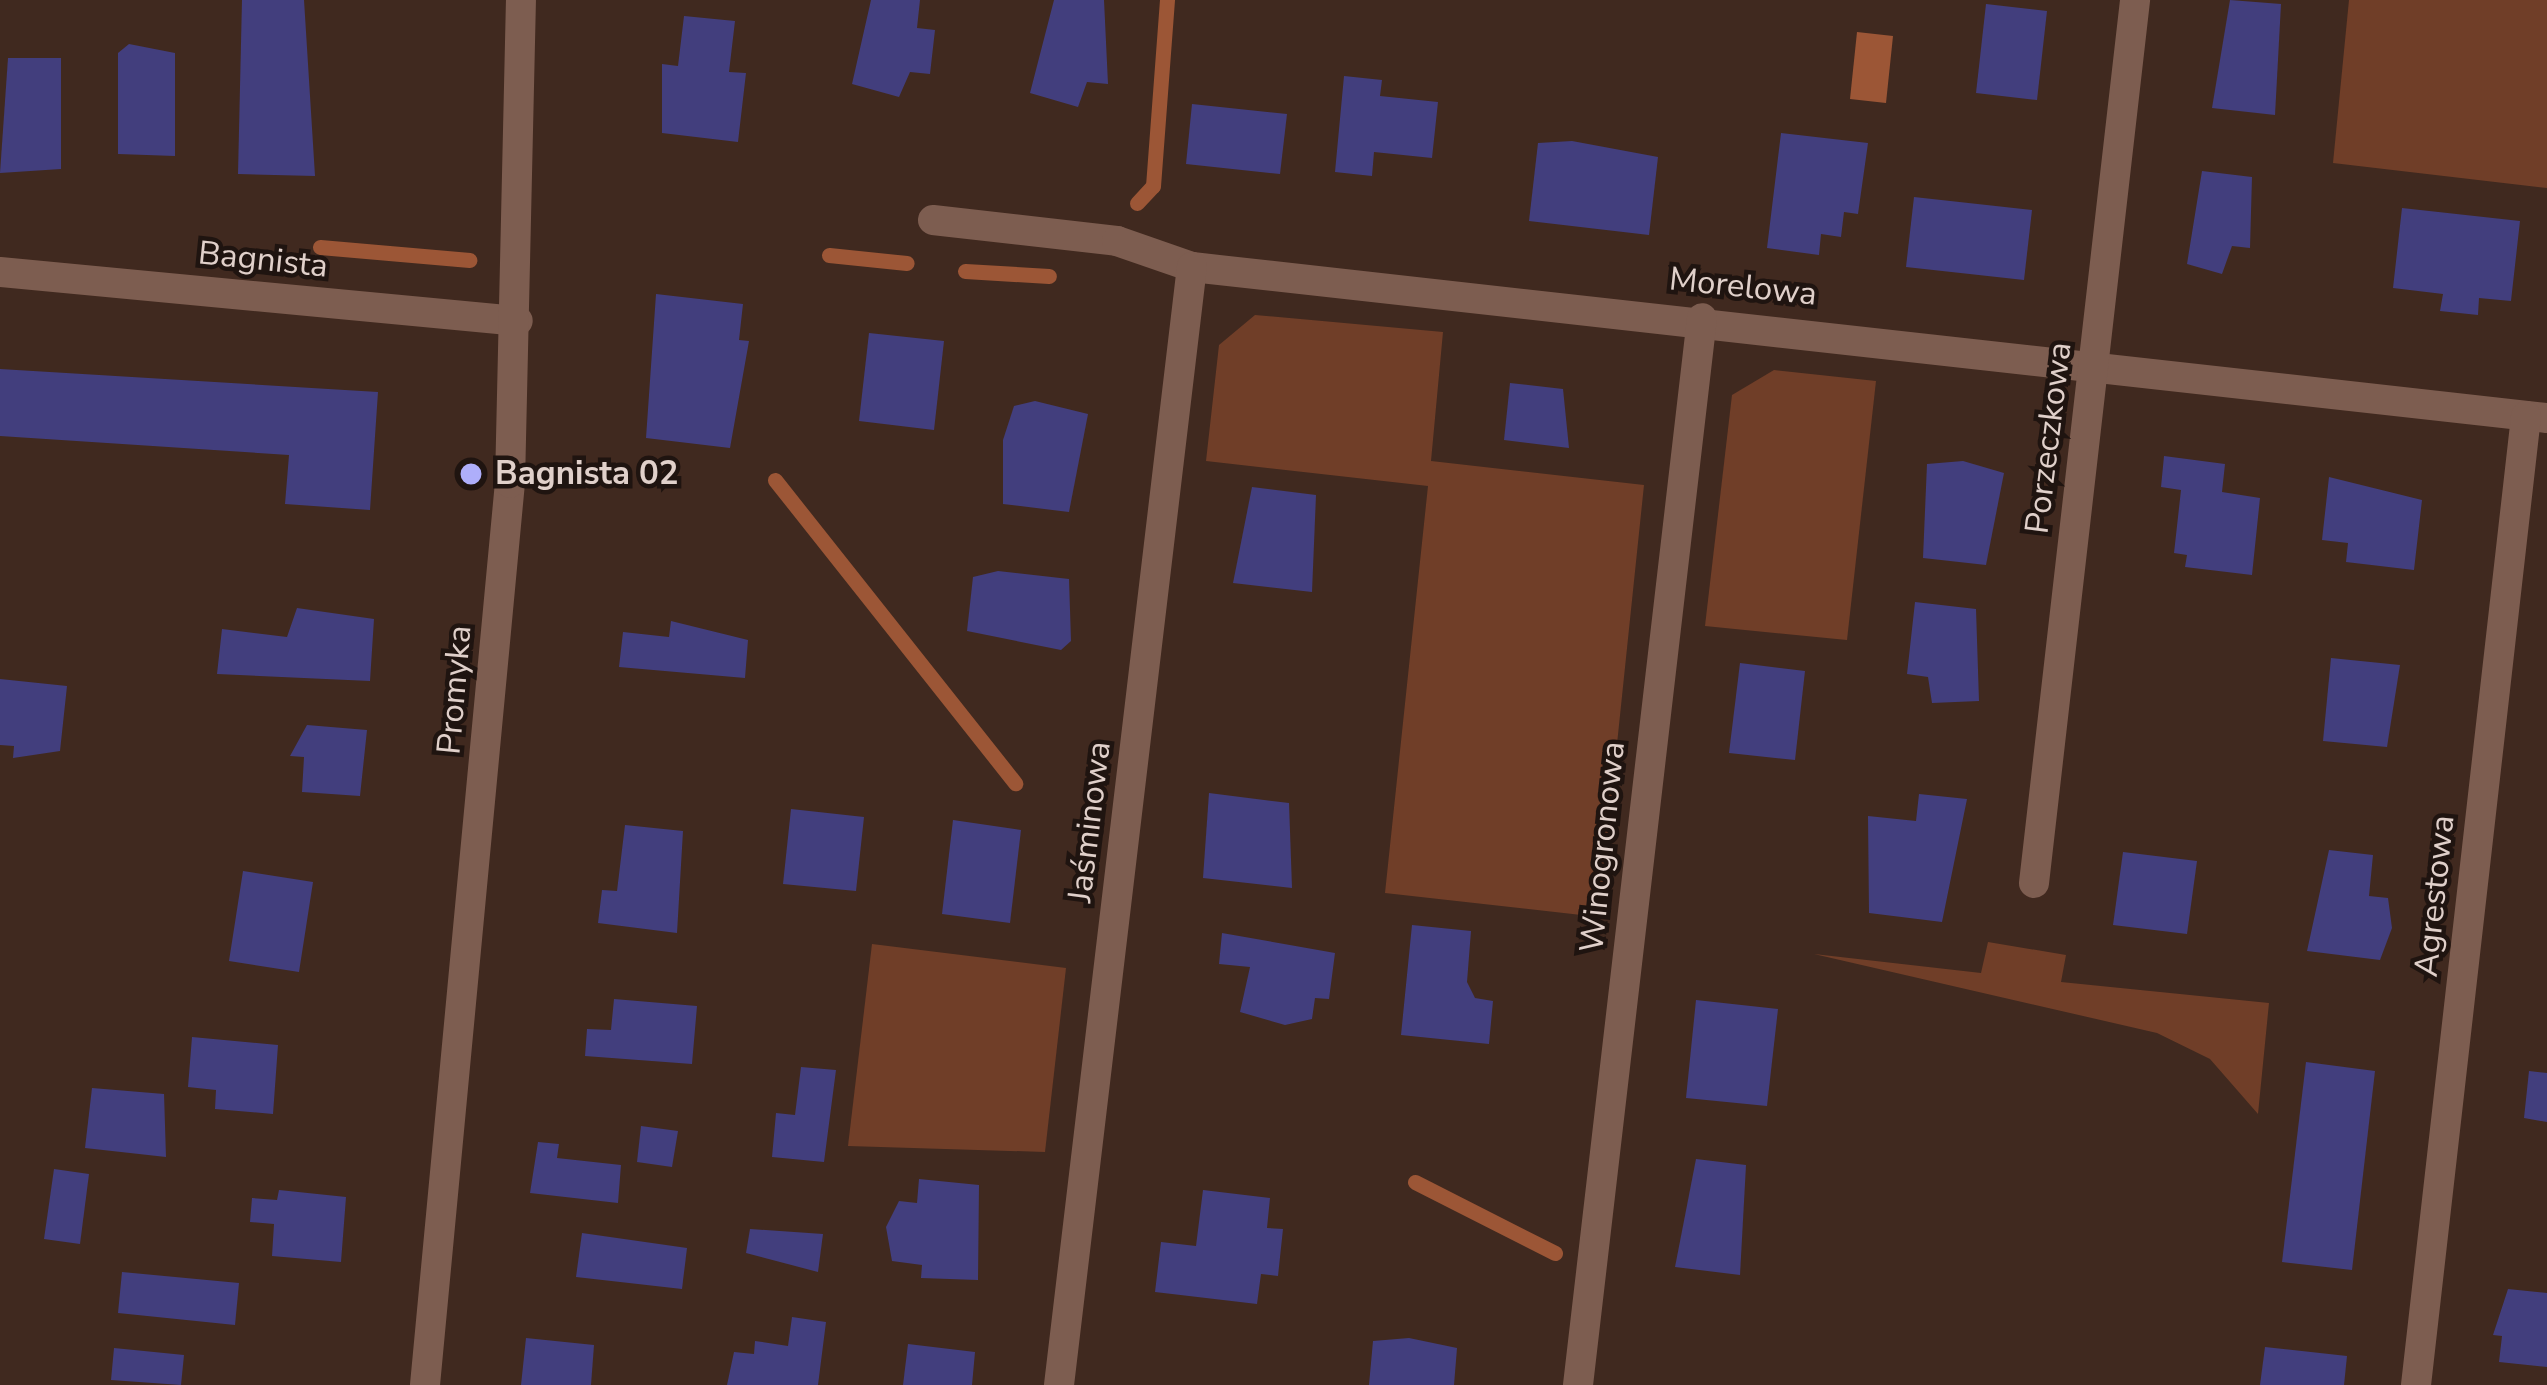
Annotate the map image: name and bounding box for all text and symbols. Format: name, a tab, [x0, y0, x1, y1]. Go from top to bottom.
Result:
street label: Bagnista	[196, 233, 330, 287]
street label: Morelowa	[1667, 260, 1819, 314]
street label: Porzeczkowa	[2018, 340, 2080, 536]
place label: Bagnista 02	[495, 454, 679, 494]
marker: Bagnista 02	[458, 461, 484, 487]
street label: Promyka	[430, 624, 480, 756]
street label: Jaśminowa	[1060, 739, 1120, 905]
street label: Winogronowa	[1572, 739, 1634, 955]
street label: Agrestowa	[2407, 813, 2463, 979]

